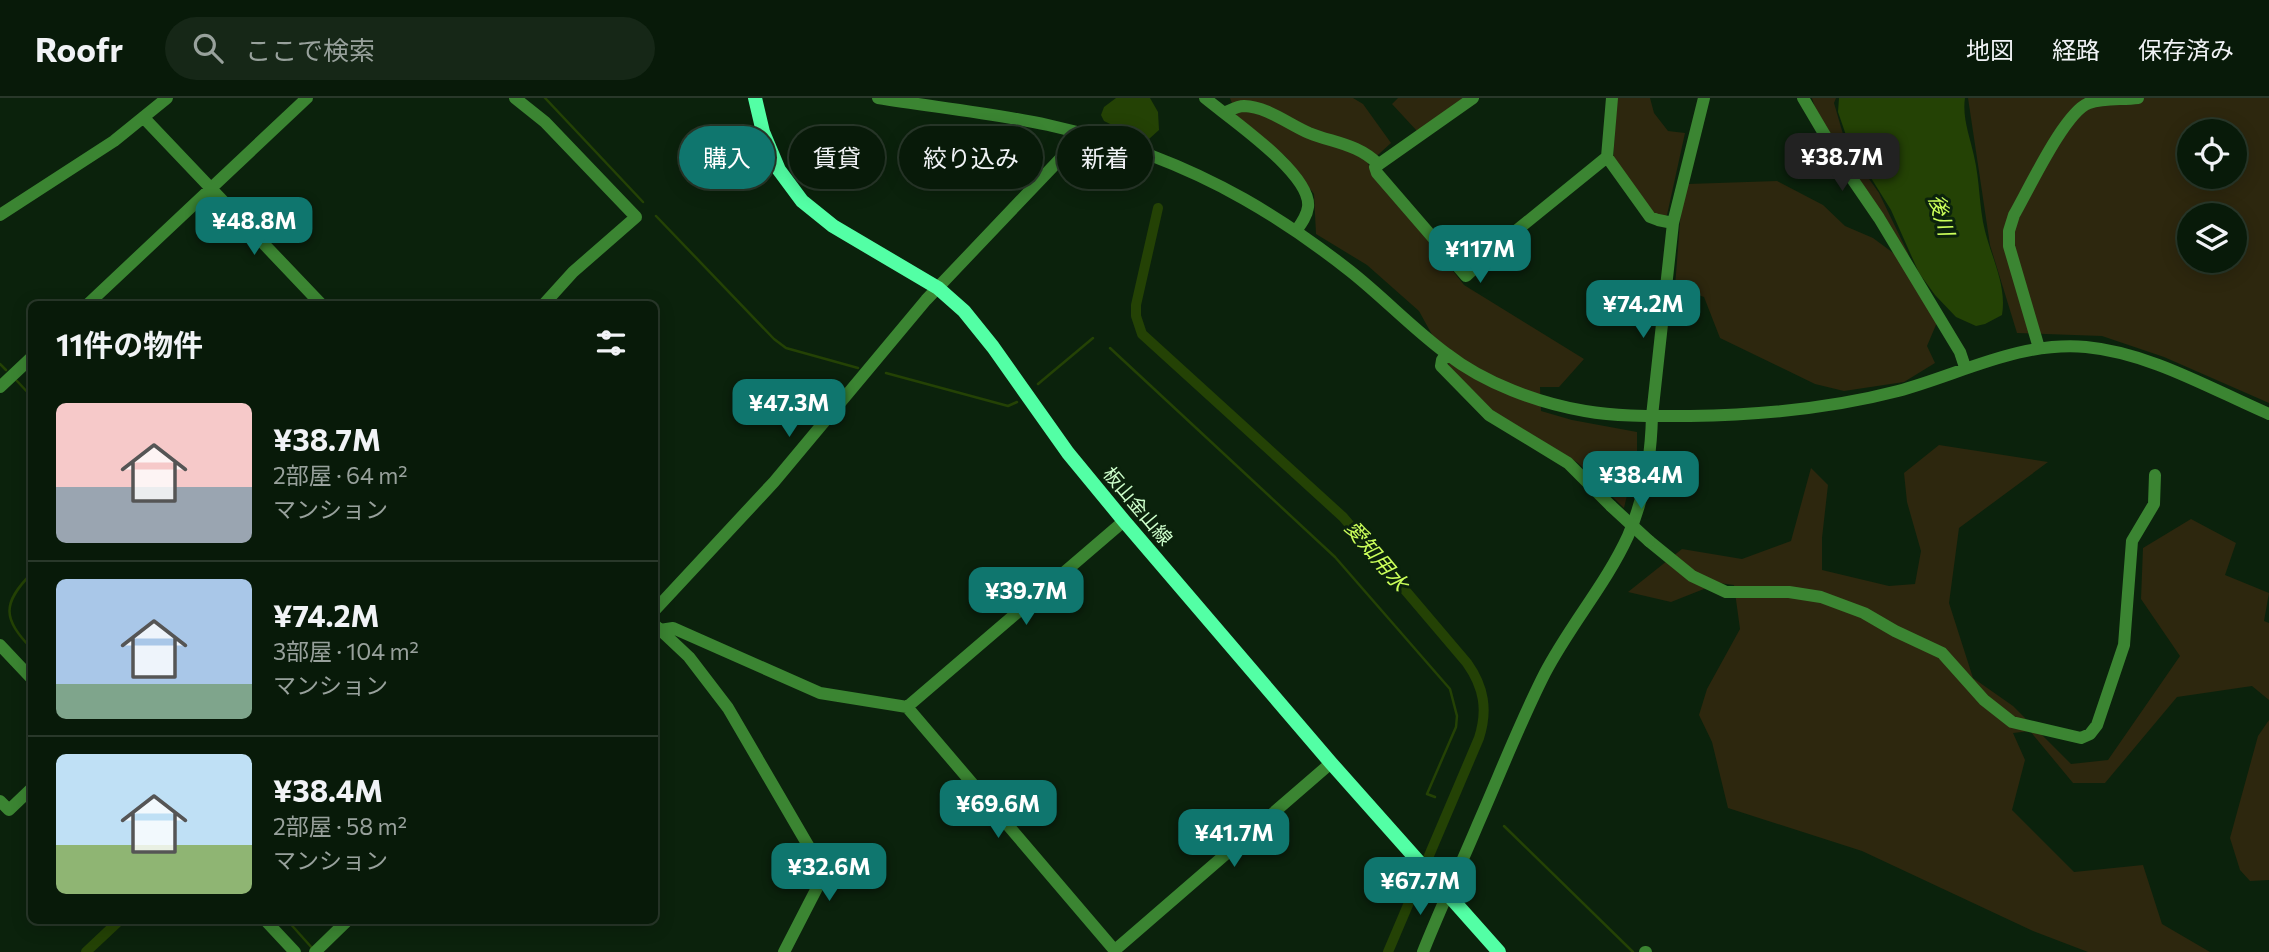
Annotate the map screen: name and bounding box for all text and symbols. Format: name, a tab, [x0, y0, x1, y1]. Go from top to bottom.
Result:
search box	[165, 17, 655, 80]
text: Roofr	[35, 28, 123, 69]
icon: search	[189, 29, 227, 67]
text: ここで検索	[245, 34, 375, 65]
text: 地図	[1966, 35, 2014, 64]
text: 経路	[2052, 35, 2100, 64]
text: 保存済み	[2138, 35, 2234, 64]
map controls	[2177, 119, 2247, 273]
button: locate	[2177, 119, 2247, 189]
chip: 購入	[679, 126, 775, 189]
chip: 賃貸	[789, 126, 885, 189]
chip: 絞り込み	[899, 126, 1043, 189]
chip: 新着	[1057, 126, 1153, 189]
pin: ¥38.7M	[1785, 134, 1899, 193]
text: ¥38.7M	[1801, 142, 1883, 170]
water label: 後川	[1925, 191, 1961, 240]
pin: ¥48.8M	[197, 198, 311, 257]
button: layers	[2177, 203, 2247, 273]
text: ¥48.8M	[211, 206, 297, 234]
pin: ¥117M	[1431, 226, 1529, 285]
text: ¥117M	[1445, 234, 1515, 262]
pin: ¥74.2M	[1586, 280, 1700, 340]
text: ¥74.2M	[1602, 289, 1684, 317]
icon: filters	[592, 324, 630, 362]
text: 11件の物件	[56, 325, 203, 362]
pin: ¥47.3M	[732, 380, 846, 439]
text: ¥47.3M	[748, 388, 830, 416]
text: ¥38.7M	[273, 420, 381, 457]
icon: home	[112, 431, 196, 515]
pin: ¥38.4M	[1584, 452, 1698, 511]
text: ¥38.4M	[1599, 460, 1683, 488]
text: 2部屋 · 64 m²	[273, 461, 407, 489]
street label: 板山金山線	[1099, 462, 1178, 549]
text: マンション	[273, 495, 388, 523]
water label: 愛知用水	[1341, 515, 1415, 597]
pin: ¥39.7M	[969, 568, 1083, 627]
text: ¥39.7M	[985, 576, 1067, 604]
text: ¥74.2M	[273, 596, 379, 633]
icon: home	[112, 607, 196, 691]
text: 3部屋 · 104 m²	[273, 637, 419, 665]
text: マンション	[273, 671, 388, 699]
text: ¥38.4M	[273, 771, 383, 808]
pin: ¥69.6M	[941, 780, 1055, 840]
icon: home	[112, 782, 196, 866]
text: ¥69.6M	[956, 789, 1040, 817]
pin: ¥41.7M	[1177, 810, 1291, 869]
text: 2部屋 · 58 m²	[273, 812, 407, 840]
text: ¥41.7M	[1194, 818, 1274, 846]
pin: ¥32.6M	[772, 844, 886, 903]
text: マンション	[273, 846, 388, 874]
text: ¥32.6M	[787, 852, 871, 880]
pin: ¥67.7M	[1363, 858, 1477, 917]
text: ¥67.7M	[1380, 866, 1460, 894]

